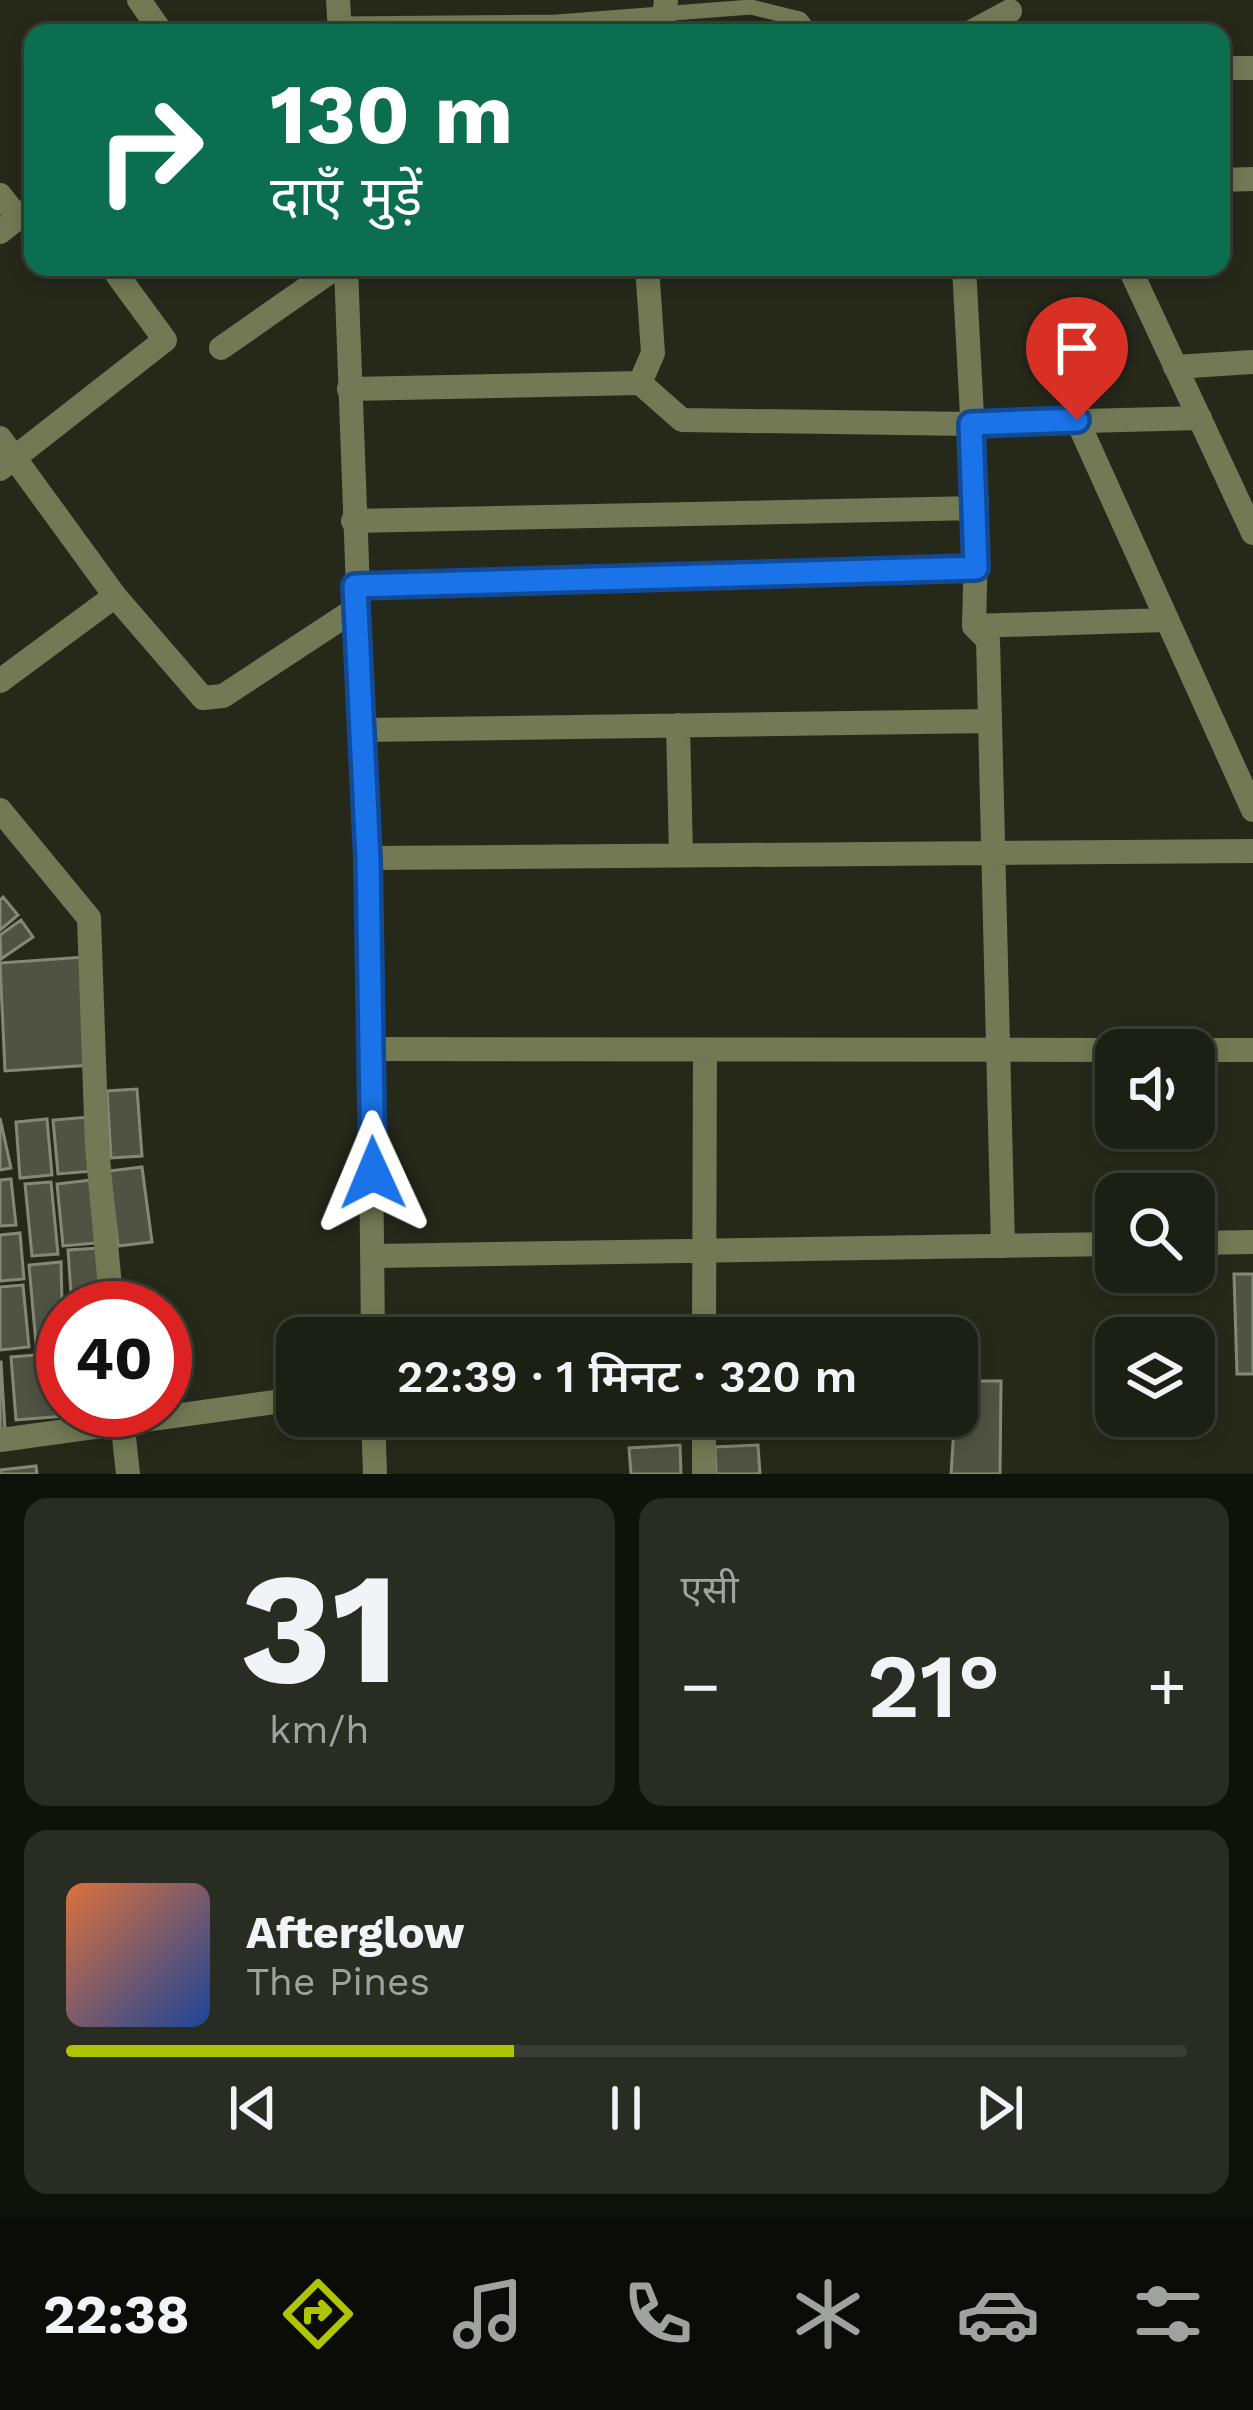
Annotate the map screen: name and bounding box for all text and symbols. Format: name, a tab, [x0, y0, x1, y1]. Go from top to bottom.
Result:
text: 130 m	[270, 65, 513, 163]
icon: right	[72, 72, 228, 228]
text: दाएँ मुड़ें	[270, 165, 422, 228]
pin	[1026, 297, 1128, 420]
icon: arrive	[1044, 315, 1110, 381]
map controls	[1095, 1029, 1215, 1437]
button: sound	[1095, 1029, 1215, 1149]
position arrow	[310, 1110, 436, 1236]
button: search	[1095, 1173, 1215, 1293]
speed limit sign: 40	[36, 1281, 192, 1437]
button: layers	[1095, 1317, 1215, 1437]
text: 22:39 · 1 मिनट · 320 m	[397, 1350, 857, 1403]
text: 31	[239, 1537, 399, 1720]
text: एसी	[681, 1567, 739, 1612]
text: 21°	[867, 1633, 1001, 1739]
text: −	[681, 1648, 720, 1725]
text: +	[1147, 1648, 1187, 1725]
text: km/h	[269, 1707, 369, 1752]
text: Afterglow	[246, 1906, 465, 1959]
text: The Pines	[246, 1959, 430, 2004]
icon: previous	[220, 2075, 286, 2141]
icon: pause	[593, 2075, 659, 2141]
icon: next	[967, 2075, 1033, 2141]
icon: directions	[276, 2272, 360, 2356]
icon: music	[446, 2272, 530, 2356]
icon: phone	[616, 2272, 700, 2356]
icon: climate	[786, 2272, 870, 2356]
icon: car	[956, 2272, 1040, 2356]
icon: filters	[1126, 2272, 1210, 2356]
text: 22:38	[43, 2283, 190, 2346]

